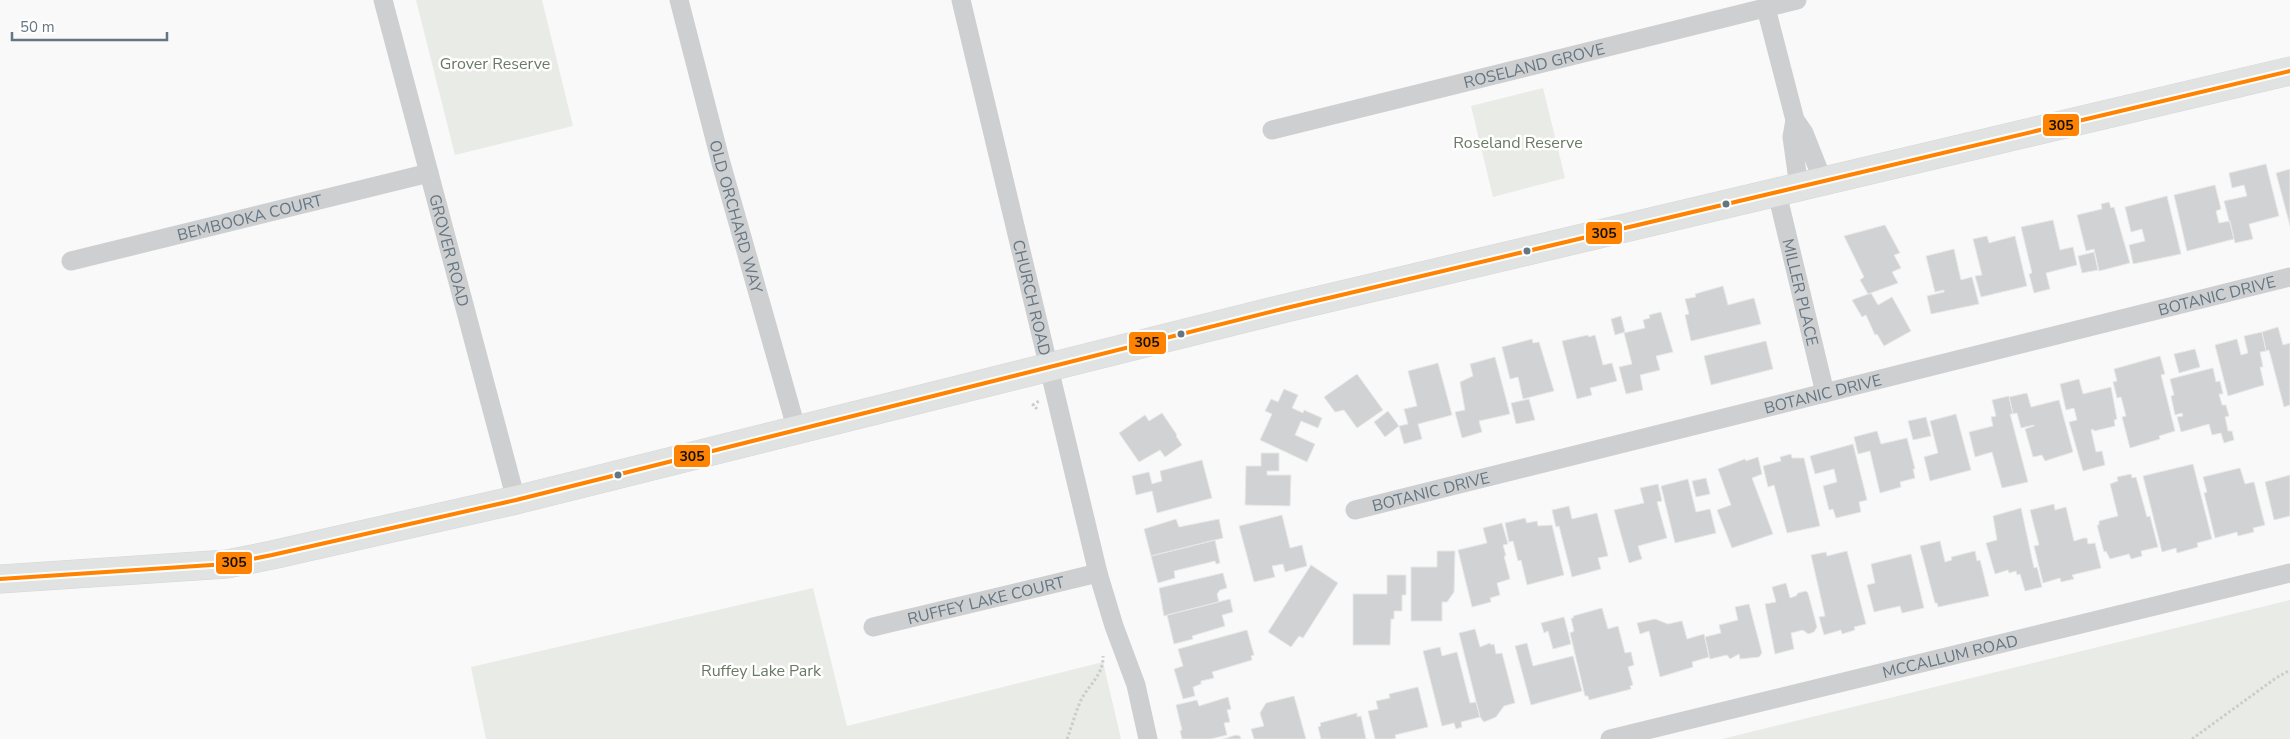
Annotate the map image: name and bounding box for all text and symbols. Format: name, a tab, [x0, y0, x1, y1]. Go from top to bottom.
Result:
scale bar	[12, 10, 168, 42]
text: 50 m	[20, 17, 55, 37]
street label: ROSELAND GROVE	[1462, 38, 1607, 94]
park label: Grover Reserve	[440, 53, 550, 75]
line badge: 305	[2042, 113, 2080, 137]
text: 305	[2048, 116, 2074, 135]
park label: Roseland Reserve	[1453, 132, 1583, 154]
street label: OLD ORCHARD WAY	[704, 138, 768, 296]
street label: BEMBOOKA COURT	[175, 189, 325, 247]
street label: GROVER ROAD	[423, 192, 474, 309]
unlabelled marker	[1721, 199, 1731, 209]
line badge: 305	[1585, 221, 1623, 245]
text: 305	[1591, 224, 1617, 243]
street label: MILLER PLACE	[1776, 237, 1823, 348]
street label: CHURCH ROAD	[1007, 238, 1056, 358]
unlabelled marker	[1522, 246, 1532, 256]
street label: BOTANIC DRIVE	[2156, 271, 2278, 321]
unlabelled marker	[1176, 329, 1186, 339]
line badge: 305	[1128, 331, 1167, 355]
text: 305	[1134, 333, 1160, 352]
street label: BOTANIC DRIVE	[1762, 369, 1884, 420]
line badge: 305	[673, 444, 711, 468]
text: 305	[679, 447, 705, 466]
street label: BOTANIC DRIVE	[1370, 467, 1492, 517]
unlabelled marker	[613, 470, 623, 480]
line badge: 305	[215, 551, 253, 575]
text: 305	[221, 553, 247, 572]
street label: RUFFEY LAKE COURT	[905, 571, 1067, 630]
street label: MCCALLUM ROAD	[1880, 630, 2020, 684]
park label: Ruffey Lake Park	[701, 660, 822, 682]

